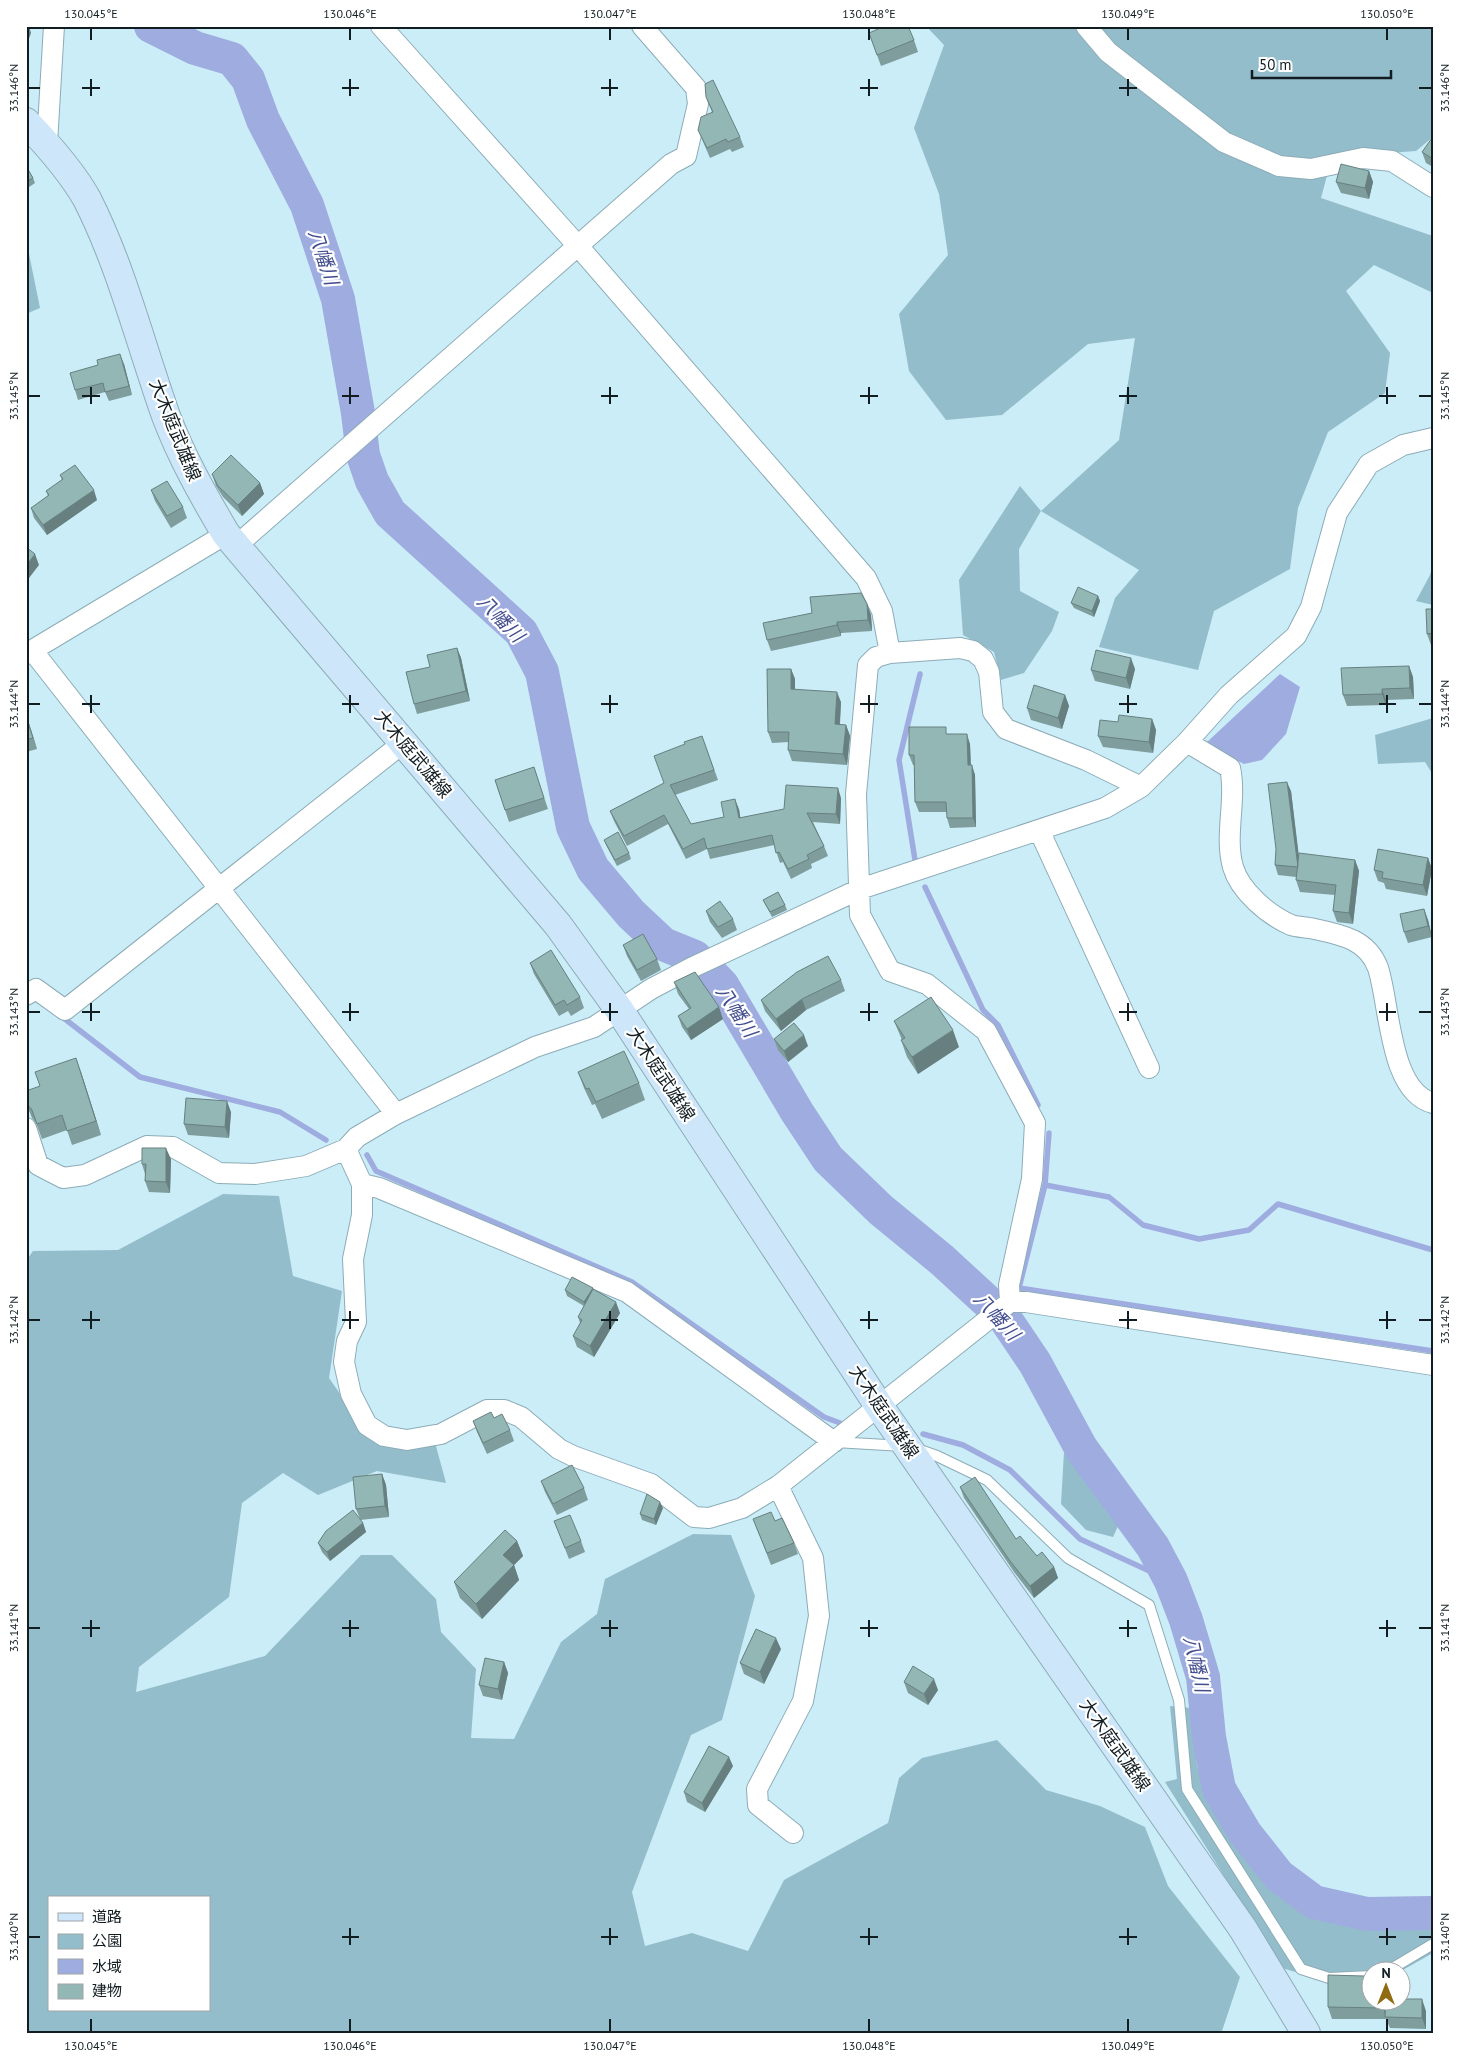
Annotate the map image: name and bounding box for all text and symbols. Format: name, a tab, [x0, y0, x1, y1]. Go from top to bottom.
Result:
text: 130.045°E	[64, 6, 118, 21]
text: 130.046°E	[323, 6, 377, 21]
text: 130.047°E	[583, 6, 637, 21]
text: 130.048°E	[842, 6, 896, 21]
text: 130.049°E	[1101, 6, 1155, 21]
text: 130.050°E	[1360, 6, 1414, 21]
scale bar	[1252, 48, 1390, 80]
text: 50 m	[1259, 55, 1292, 74]
text: 33.146°N	[6, 64, 21, 112]
text: 33.146°N	[1437, 64, 1452, 112]
water label: 八幡川	[304, 226, 345, 290]
text: 33.145°N	[6, 372, 21, 420]
text: 33.145°N	[1437, 372, 1452, 420]
street label: 大木庭武雄線	[145, 375, 206, 484]
water label: 八幡川	[473, 589, 531, 648]
text: 33.144°N	[6, 680, 21, 728]
text: 33.144°N	[1437, 680, 1452, 728]
street label: 大木庭武雄線	[370, 705, 457, 802]
water label: 八幡川	[711, 981, 764, 1043]
text: 33.143°N	[6, 988, 21, 1036]
text: 33.143°N	[1437, 988, 1452, 1036]
street label: 大木庭武雄線	[622, 1022, 700, 1125]
water label: 八幡川	[969, 1287, 1026, 1347]
text: 33.142°N	[6, 1296, 21, 1344]
text: 33.142°N	[1437, 1296, 1452, 1344]
street label: 大木庭武雄線	[845, 1361, 924, 1463]
text: 33.141°N	[6, 1604, 21, 1652]
text: 33.141°N	[1437, 1604, 1452, 1652]
water label: 八幡川	[1179, 1634, 1216, 1696]
street label: 大木庭武雄線	[1075, 1694, 1156, 1796]
legend	[48, 1896, 210, 2012]
text: 道路	[92, 1907, 122, 1926]
text: 33.140°N	[6, 1913, 21, 1961]
text: 33.140°N	[1437, 1913, 1452, 1961]
text: 公園	[92, 1931, 122, 1950]
text: 水域	[92, 1957, 122, 1976]
north arrow	[1362, 1962, 1412, 2012]
text: N	[1381, 1964, 1391, 1982]
text: 建物	[92, 1981, 122, 2000]
text: 130.045°E	[64, 2038, 118, 2053]
text: 130.046°E	[323, 2038, 377, 2053]
text: 130.047°E	[583, 2038, 637, 2053]
text: 130.048°E	[842, 2038, 896, 2053]
text: 130.049°E	[1101, 2038, 1155, 2053]
text: 130.050°E	[1360, 2038, 1414, 2053]

